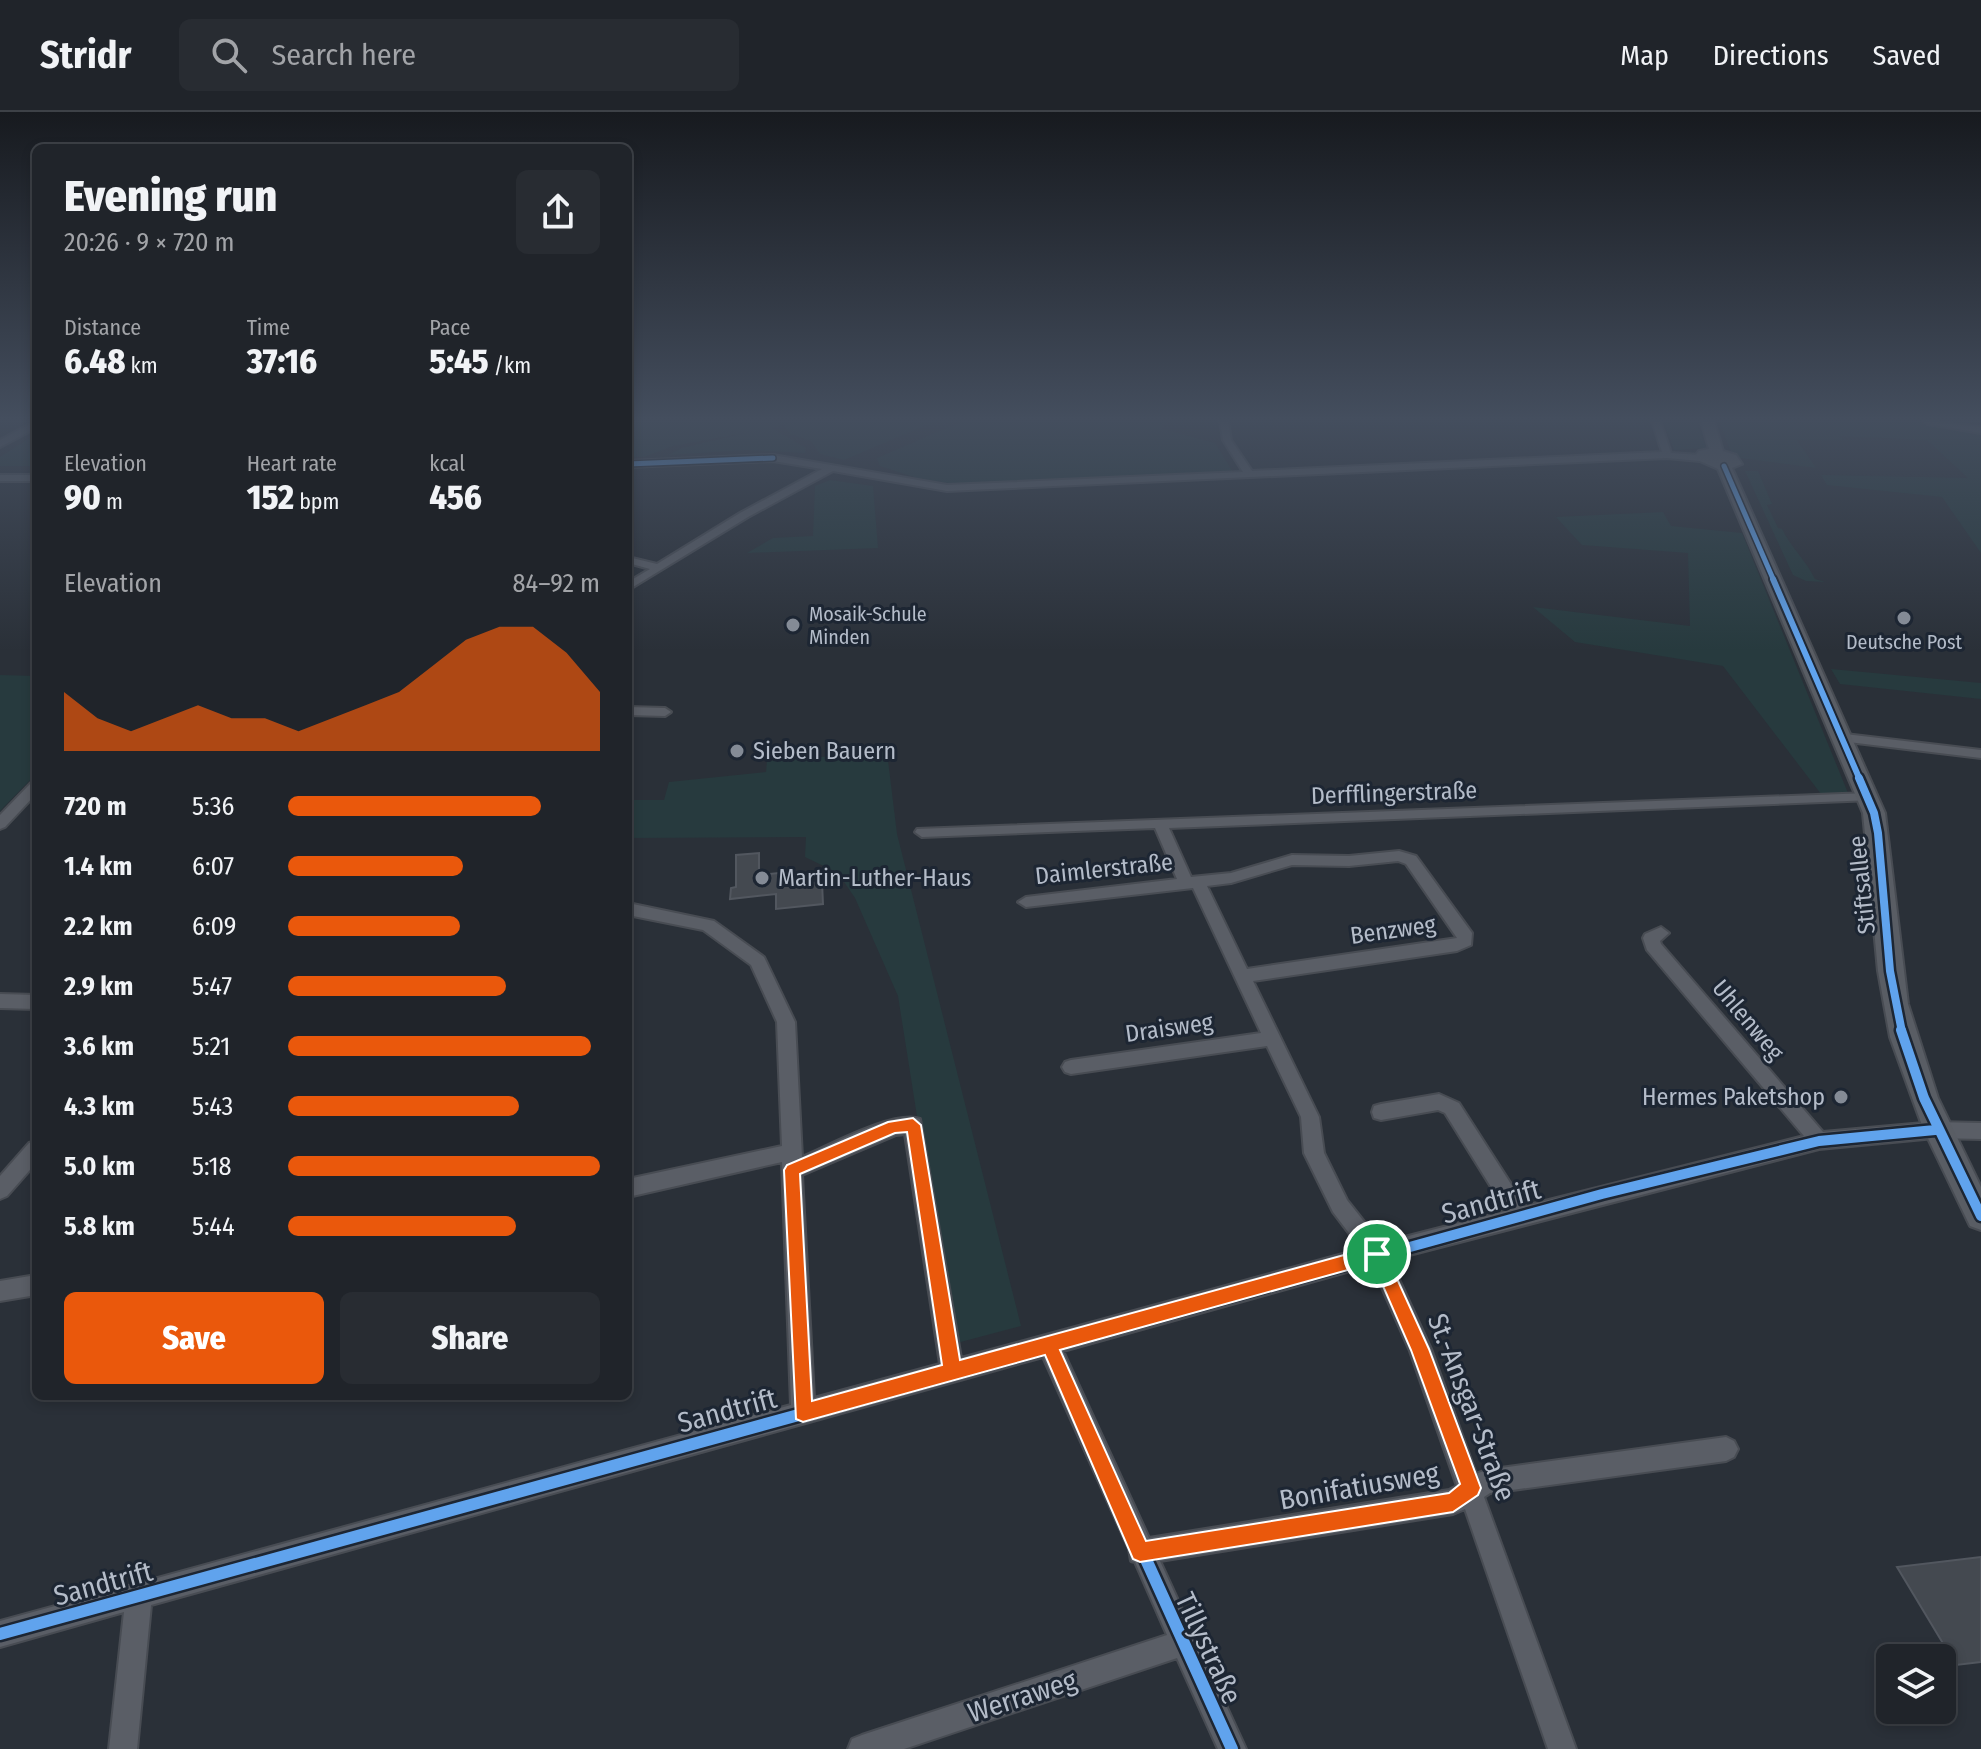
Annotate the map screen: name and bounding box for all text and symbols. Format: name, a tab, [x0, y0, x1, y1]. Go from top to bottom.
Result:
search box	[179, 19, 739, 91]
text: Stridr	[40, 32, 131, 78]
icon: search	[207, 33, 251, 77]
text: Search here	[271, 37, 416, 73]
text: Map	[1620, 39, 1669, 72]
text: Directions	[1713, 39, 1829, 72]
text: Saved	[1873, 39, 1941, 72]
text: Evening run	[64, 170, 277, 223]
button: share	[516, 170, 600, 254]
text: 20:26 · 9 × 720 m	[64, 227, 235, 258]
text: Distance	[64, 314, 141, 341]
text: Time	[247, 314, 290, 341]
text: Pace	[429, 314, 470, 341]
text: 6.48	[64, 341, 125, 382]
text: 37:16	[247, 341, 317, 382]
text: 5:45	[429, 341, 489, 382]
text: km	[125, 352, 158, 379]
text: /km	[489, 352, 531, 379]
text: Elevation	[64, 450, 147, 477]
text: Heart rate	[247, 450, 337, 477]
text: kcal	[429, 450, 465, 477]
text: 90	[64, 477, 101, 518]
text: 152	[247, 477, 294, 518]
text: 456	[429, 477, 482, 518]
text: m	[101, 488, 123, 515]
text: bpm	[294, 488, 339, 515]
text: Elevation	[64, 568, 162, 599]
text: 84–92 m	[513, 568, 600, 599]
place label: Mosaik-Schule Minden	[809, 602, 927, 649]
marker: Deutsche Post	[1895, 609, 1913, 627]
marker: Mosaik-Schule Minden	[784, 616, 802, 634]
place label: Deutsche Post	[1846, 630, 1963, 654]
place label: Sieben Bauern	[753, 737, 896, 765]
marker: Sieben Bauern	[728, 742, 746, 760]
street label: Derfflingerstraße	[1310, 776, 1478, 810]
text: 720 m	[64, 791, 127, 822]
text: 5:36	[192, 791, 234, 822]
street label: Stiftsallee	[1843, 834, 1881, 936]
street label: Daimlerstraße	[1034, 848, 1174, 890]
text: 1.4 km	[64, 851, 132, 882]
text: 6:07	[192, 851, 234, 882]
place label: Martin-Luther-Haus	[778, 864, 971, 892]
marker: Martin-Luther-Haus	[753, 869, 771, 887]
street label: Benzweg	[1348, 910, 1438, 950]
text: 2.2 km	[64, 911, 133, 942]
text: 6:09	[192, 911, 236, 942]
text: 2.9 km	[64, 971, 133, 1002]
text: 5:47	[192, 971, 232, 1002]
street label: Uhlenweg	[1706, 974, 1790, 1066]
street label: Draisweg	[1123, 1008, 1215, 1048]
text: 3.6 km	[64, 1031, 134, 1062]
text: 5:21	[192, 1031, 230, 1062]
place label: Hermes Paketshop	[1642, 1083, 1825, 1111]
marker: Hermes Paketshop	[1832, 1088, 1850, 1106]
text: 4.3 km	[64, 1091, 135, 1122]
text: 5:43	[192, 1091, 233, 1122]
text: 5.0 km	[64, 1151, 135, 1182]
text: 5:18	[192, 1151, 232, 1182]
street label: Sandtrift	[1438, 1172, 1545, 1231]
text: 5.8 km	[64, 1211, 135, 1242]
text: 5:44	[192, 1211, 234, 1242]
pin	[1343, 1220, 1411, 1288]
icon: arrive	[1355, 1232, 1399, 1276]
button: Save	[64, 1292, 324, 1384]
button: Share	[340, 1292, 600, 1384]
street label: St.-Ansgar-Straße	[1421, 1309, 1522, 1506]
street label: Sandtrift	[674, 1381, 781, 1440]
street label: Bonifatiusweg	[1277, 1456, 1442, 1517]
street label: Sandtrift	[50, 1554, 157, 1613]
street label: Tillystraße	[1168, 1587, 1249, 1709]
map controls	[1876, 1644, 1956, 1724]
button: layers	[1876, 1644, 1956, 1724]
street label: Werraweg	[964, 1663, 1081, 1729]

